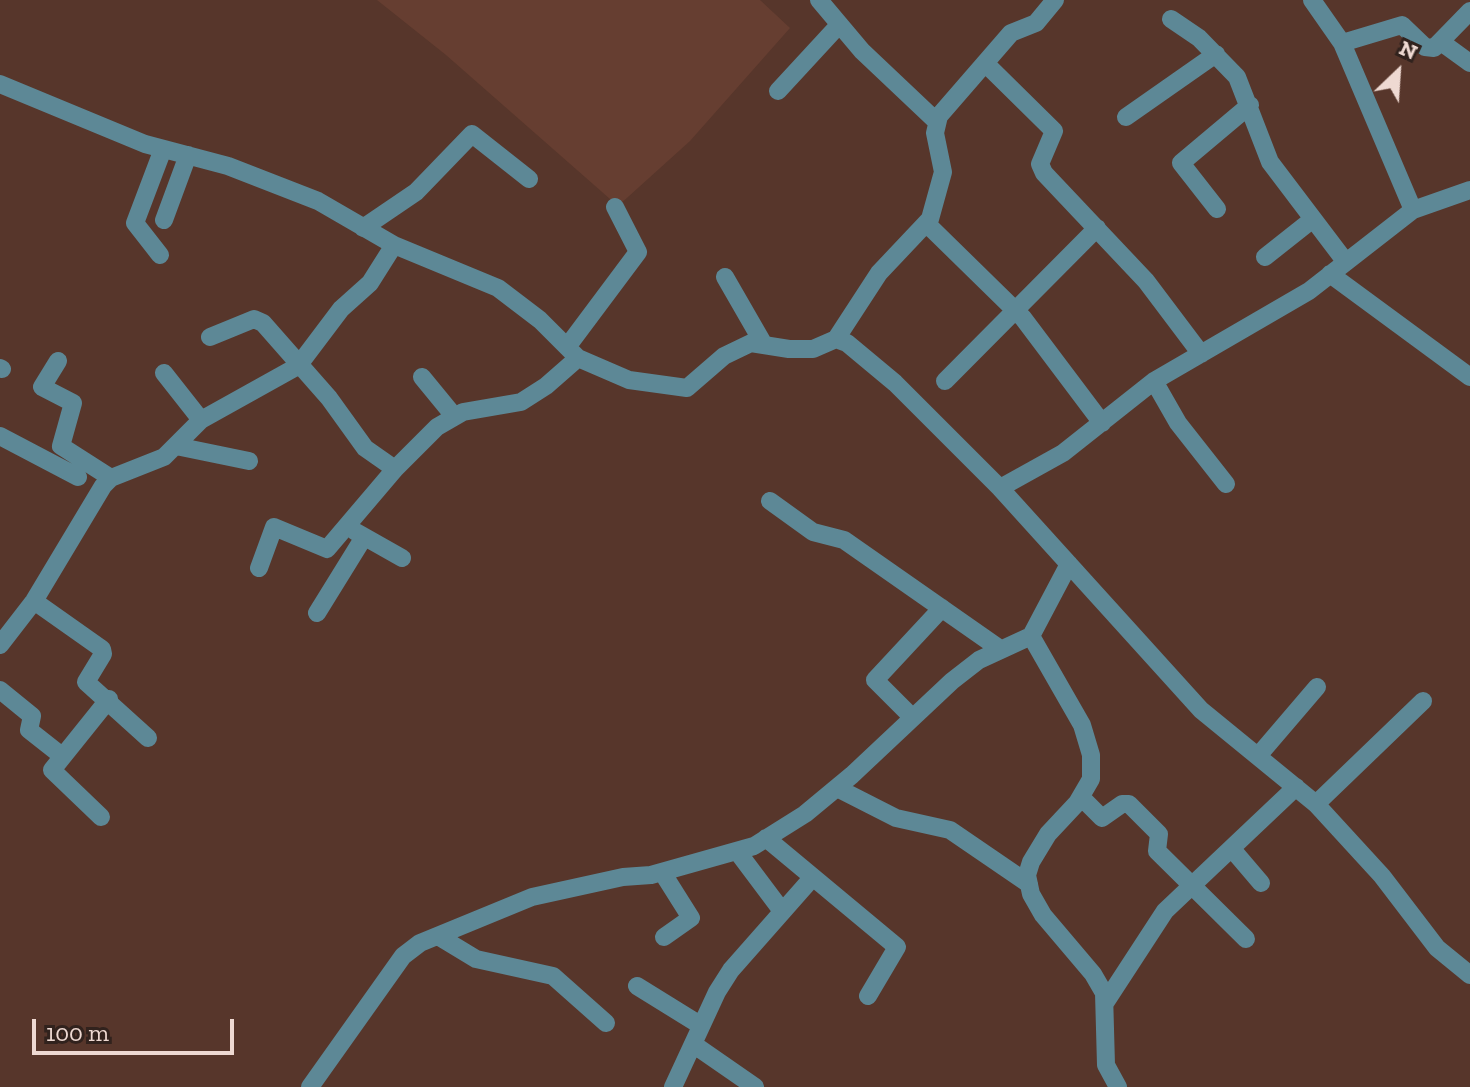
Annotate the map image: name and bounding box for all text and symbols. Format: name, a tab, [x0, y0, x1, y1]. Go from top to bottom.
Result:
north arrow	[1358, 32, 1438, 112]
text: N	[1395, 34, 1422, 66]
scale bar	[36, 1003, 238, 1053]
text: 100 m	[46, 1018, 109, 1047]

